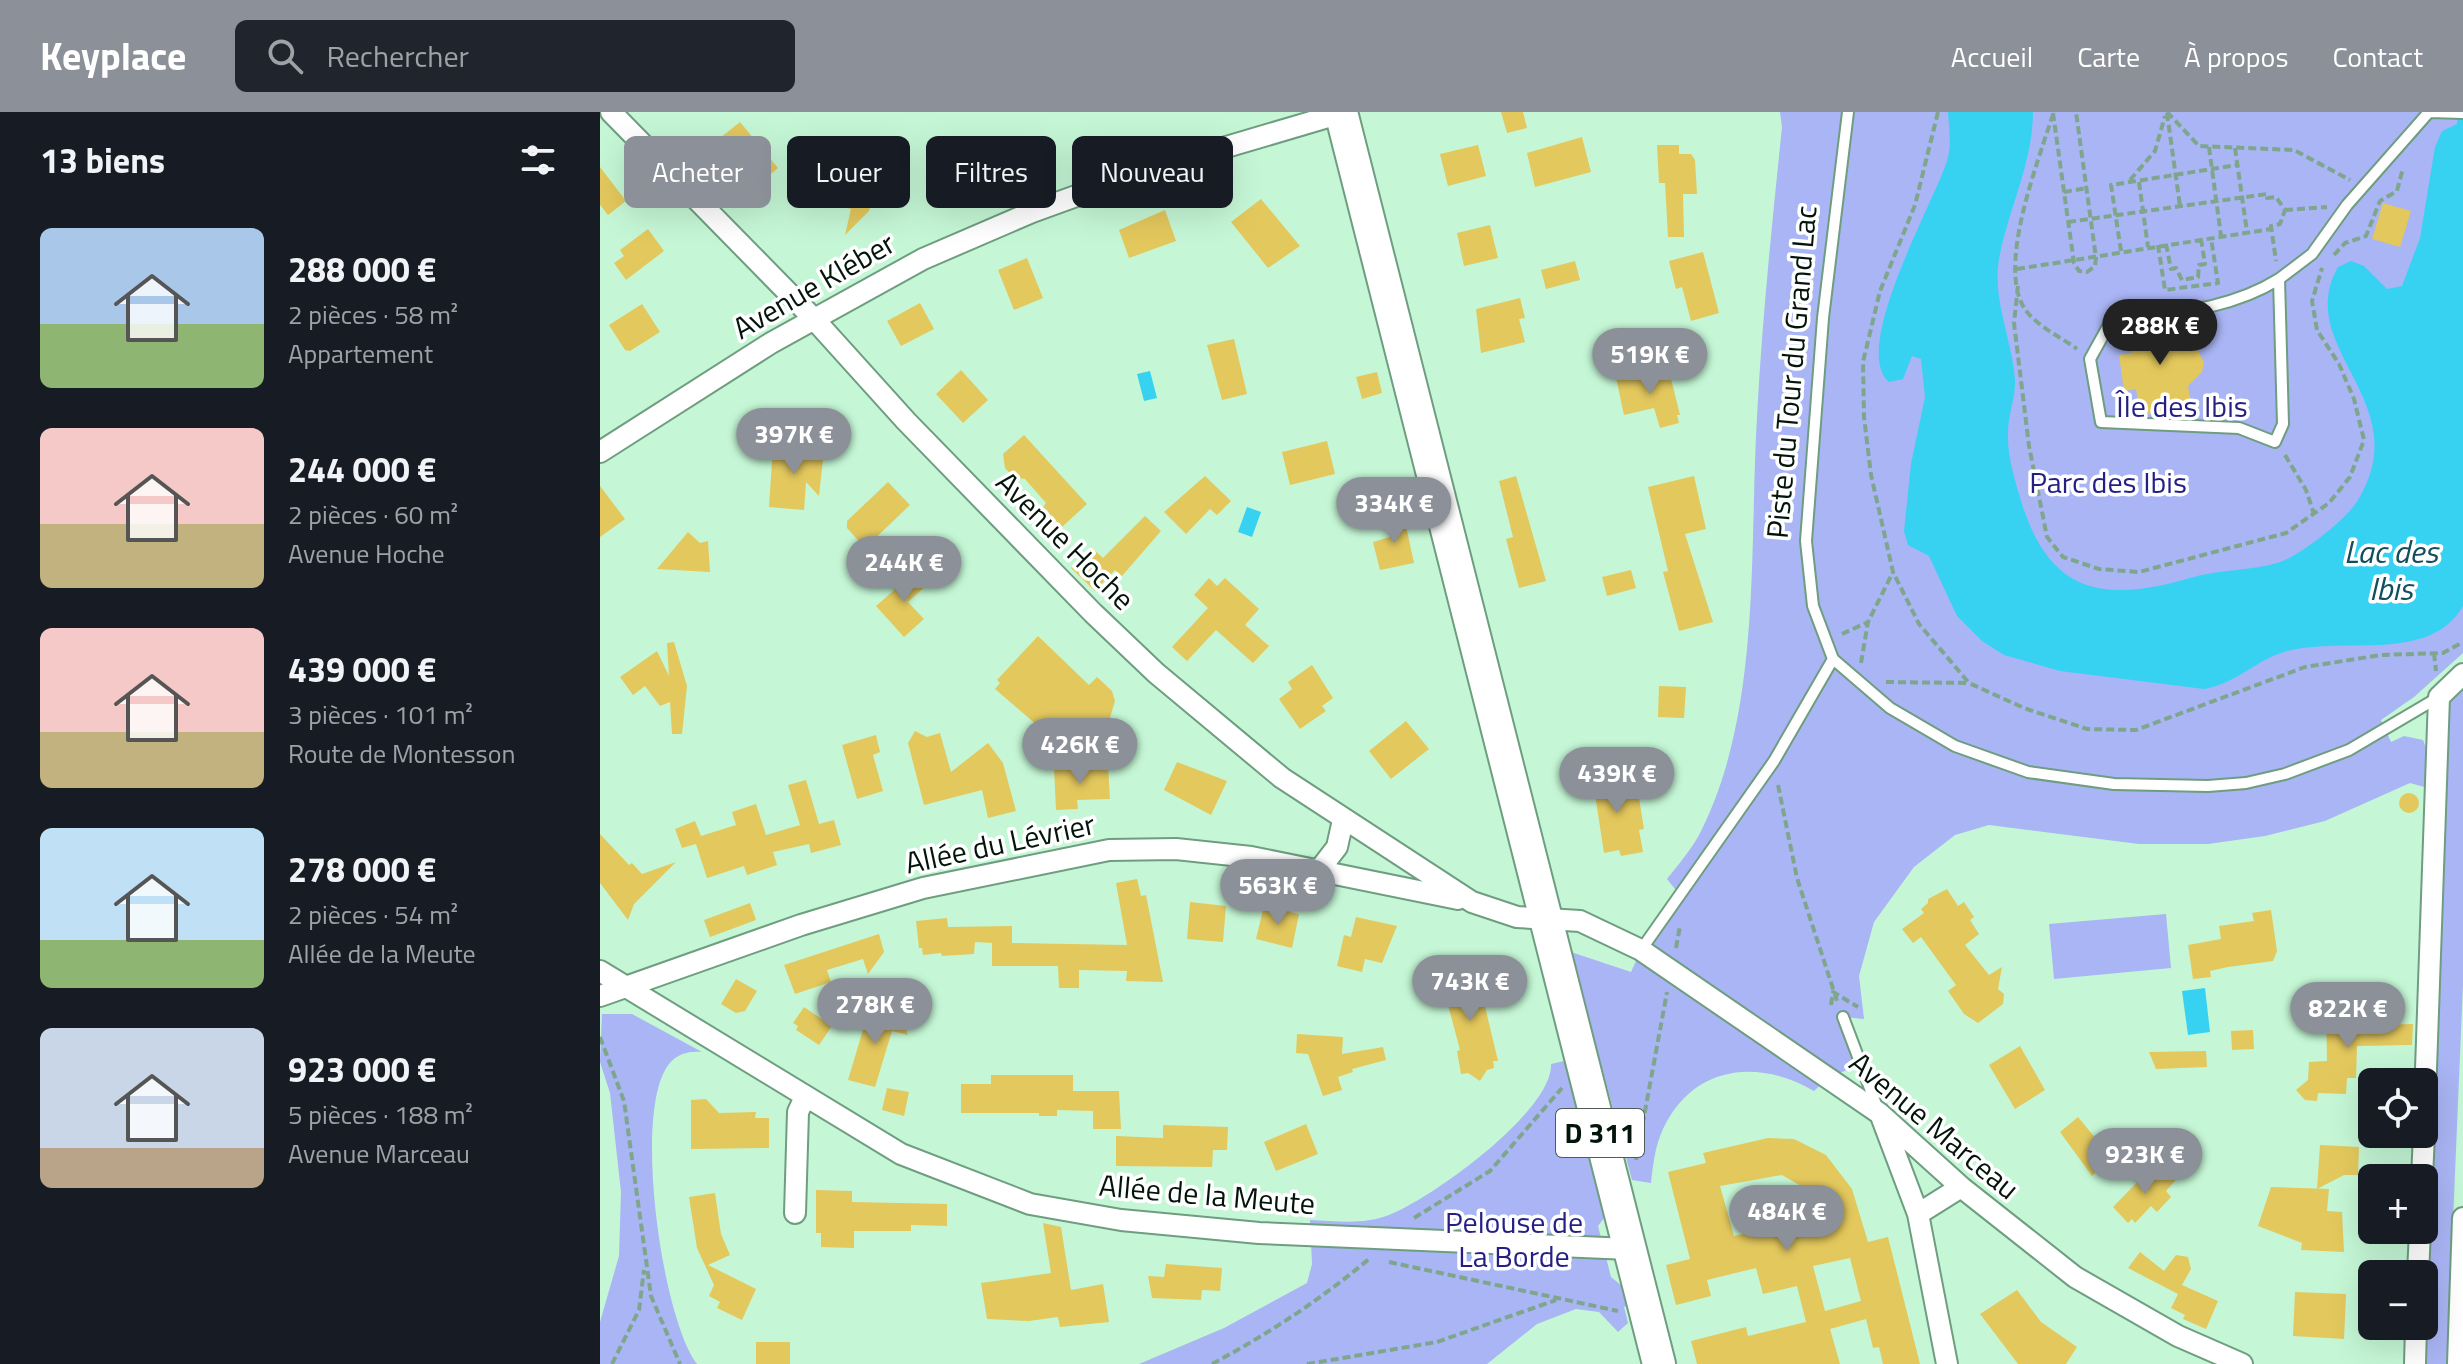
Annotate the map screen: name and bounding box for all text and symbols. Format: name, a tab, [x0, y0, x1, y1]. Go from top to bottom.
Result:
search box	[235, 20, 795, 92]
text: Keyplace	[40, 27, 187, 85]
text: Rechercher	[327, 33, 469, 79]
icon: search	[263, 34, 307, 78]
text: Accueil	[1951, 35, 2033, 78]
text: Carte	[2077, 35, 2140, 78]
text: À propos	[2184, 35, 2288, 78]
text: Contact	[2332, 35, 2423, 78]
text: 13 biens	[40, 134, 165, 186]
chip: Acheter	[624, 136, 771, 208]
chip: Louer	[787, 136, 910, 208]
chip: Filtres	[926, 136, 1056, 208]
chip: Nouveau	[1072, 136, 1233, 208]
icon: filters	[516, 138, 560, 182]
street label: Piste du Tour du Grand Lac	[1754, 203, 1828, 540]
street label: Avenue Kléber	[724, 220, 903, 350]
text: 288 000 €	[288, 243, 436, 295]
icon: home	[104, 260, 200, 356]
text: 2 pièces · 58 m²	[288, 295, 458, 334]
pin: 288K €	[2095, 299, 2225, 367]
text: 288K €	[2120, 305, 2200, 344]
pin: 519K €	[1585, 328, 1715, 396]
text: Appartement	[288, 334, 433, 373]
text: 519K €	[1610, 334, 1690, 373]
park label: Île des Ibis	[2114, 383, 2248, 429]
pin: 397K €	[729, 408, 859, 476]
text: 397K €	[754, 414, 834, 453]
text: 244 000 €	[288, 443, 436, 495]
park label: Parc des Ibis	[2029, 459, 2187, 505]
icon: home	[104, 460, 200, 556]
street label: Avenue Hoche	[986, 460, 1146, 620]
pin: 334K €	[1329, 477, 1459, 545]
text: 334K €	[1354, 483, 1434, 522]
text: 2 pièces · 60 m²	[288, 495, 458, 534]
water label: Lac des Ibis	[2344, 527, 2440, 612]
text: Avenue Hoche	[288, 534, 445, 573]
pin: 244K €	[839, 536, 969, 604]
text: 244K €	[864, 542, 944, 581]
text: 439 000 €	[288, 643, 436, 695]
icon: home	[104, 660, 200, 756]
text: 3 pièces · 101 m²	[288, 695, 473, 734]
pin: 426K €	[1015, 718, 1145, 786]
text: 426K €	[1040, 724, 1120, 763]
text: Route de Montesson	[288, 734, 515, 773]
pin: 439K €	[1552, 747, 1682, 815]
text: 439K €	[1577, 753, 1657, 792]
street label: Allée du Lévrier	[901, 800, 1099, 886]
text: 278 000 €	[288, 843, 436, 895]
pin: 563K €	[1213, 859, 1343, 927]
icon: home	[104, 860, 200, 956]
text: 563K €	[1238, 865, 1318, 904]
text: 2 pièces · 54 m²	[288, 895, 458, 934]
text: Allée de la Meute	[288, 934, 476, 973]
pin: 743K €	[1405, 955, 1535, 1023]
text: 743K €	[1430, 961, 1510, 1000]
pin: 278K €	[810, 978, 940, 1046]
pin: 822K €	[2283, 982, 2413, 1050]
text: 278K €	[835, 984, 915, 1023]
text: 822K €	[2308, 988, 2388, 1027]
street label: Avenue Marceau	[1840, 1040, 2030, 1210]
text: 923 000 €	[288, 1043, 436, 1095]
icon: home	[104, 1060, 200, 1156]
map controls	[2358, 1068, 2438, 1340]
button: locate	[2358, 1068, 2438, 1148]
text: 5 pièces · 188 m²	[288, 1095, 473, 1134]
road number: D 311	[1556, 1109, 1644, 1157]
pin: 923K €	[2080, 1128, 2210, 1196]
text: Avenue Marceau	[288, 1134, 470, 1173]
text: 923K €	[2105, 1134, 2185, 1173]
street label: Allée de la Meute	[1097, 1162, 1317, 1226]
button: +	[2358, 1164, 2438, 1244]
pin: 484K €	[1722, 1185, 1852, 1253]
text: 484K €	[1747, 1191, 1827, 1230]
park label: Pelouse de La Borde	[1445, 1199, 1583, 1279]
button: −	[2358, 1260, 2438, 1340]

